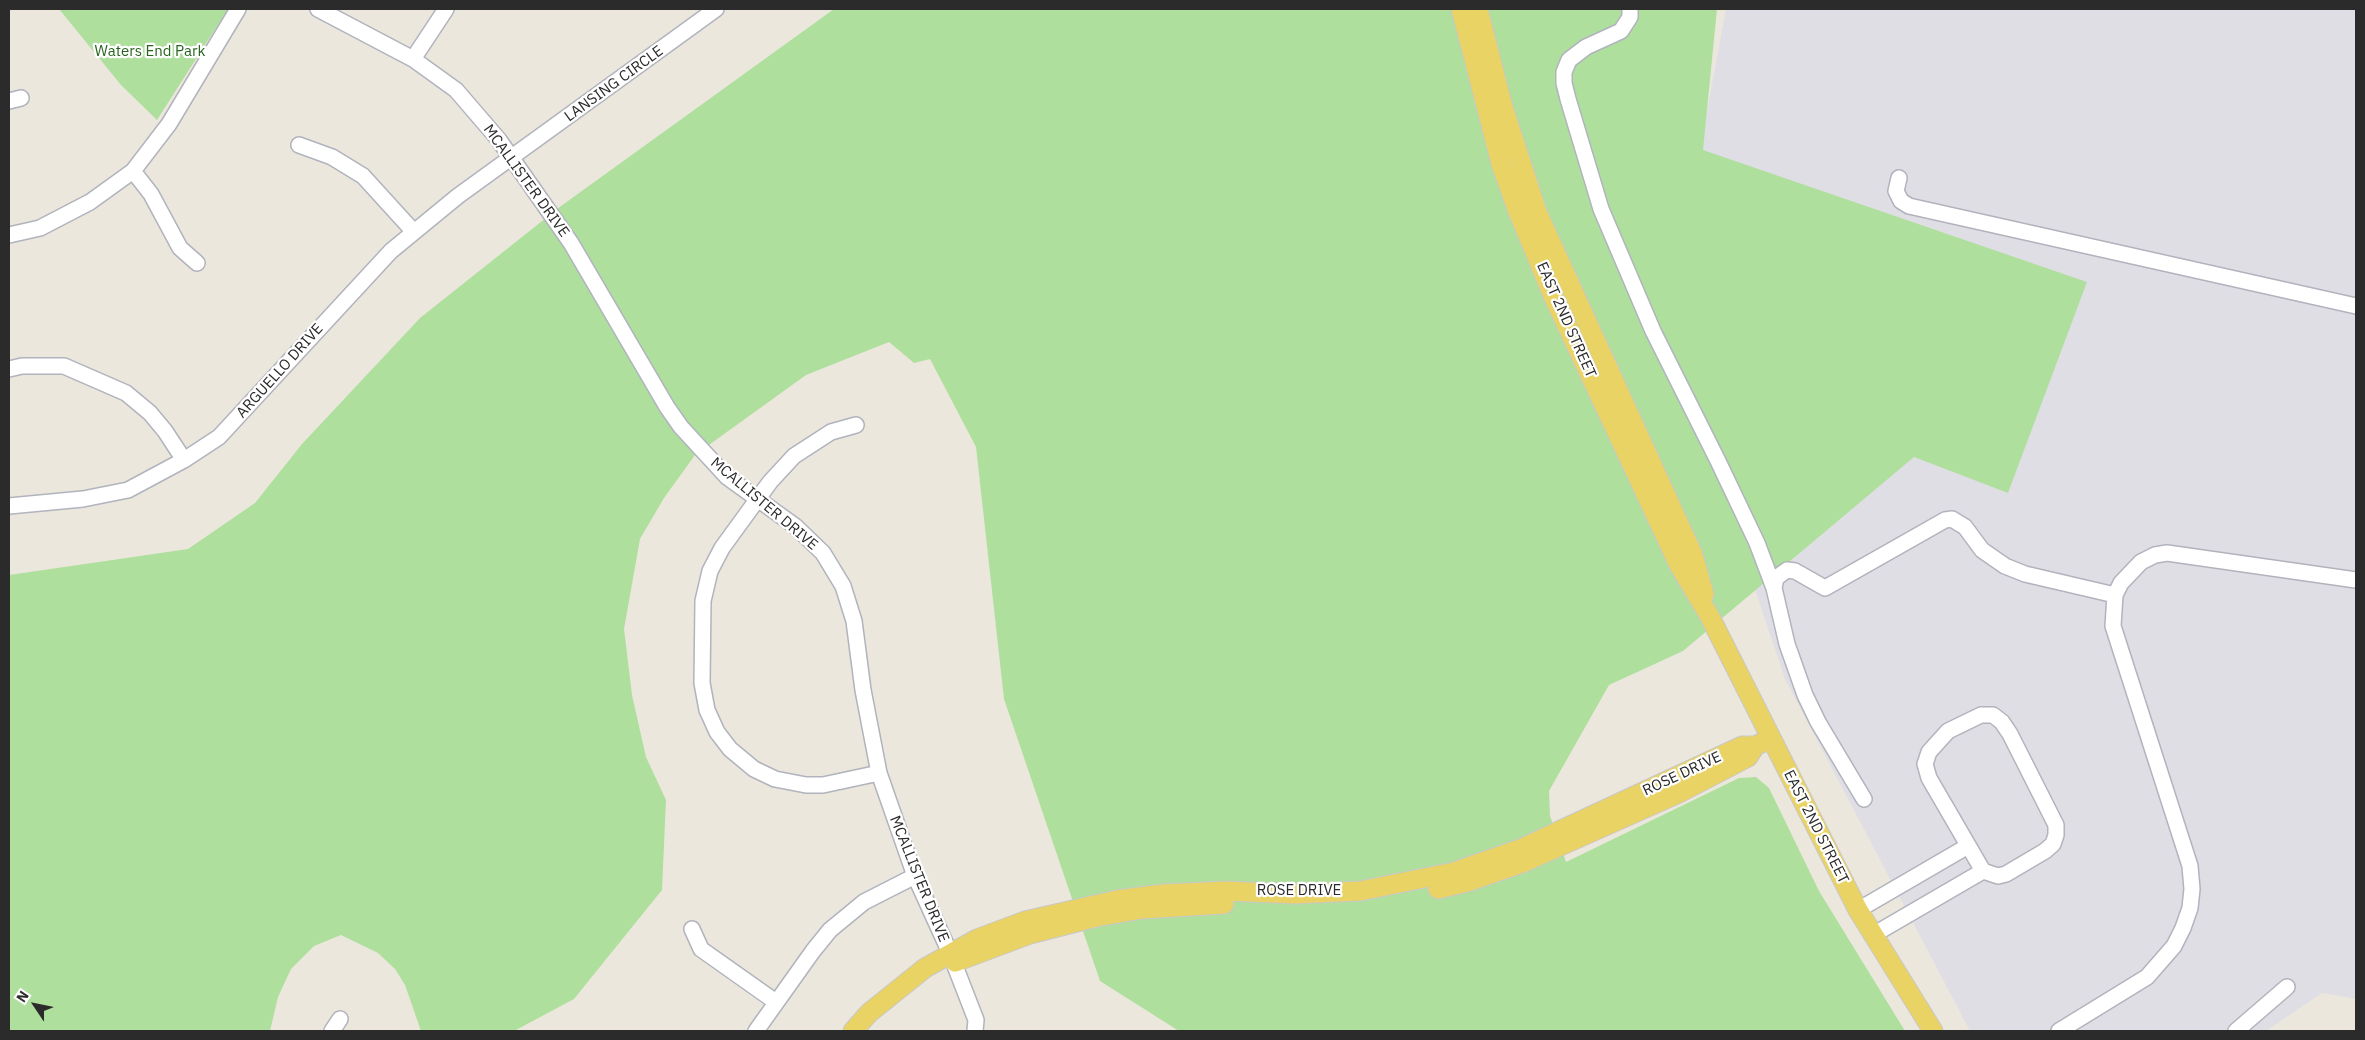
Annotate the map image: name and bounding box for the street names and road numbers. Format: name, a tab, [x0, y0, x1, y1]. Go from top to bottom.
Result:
street label: LANSING CIRCLE	[561, 42, 667, 126]
street label: MCALLISTER DRIVE	[479, 121, 573, 241]
street label: EAST 2ND STREET	[1532, 259, 1600, 381]
street label: ARGUELLO DRIVE	[233, 320, 327, 422]
street label: MCALLISTER DRIVE	[707, 454, 821, 554]
street label: ROSE DRIVE	[1640, 748, 1724, 800]
street label: EAST 2ND STREET	[1780, 767, 1852, 887]
street label: MCALLISTER DRIVE	[885, 813, 953, 945]
street label: ROSE DRIVE	[1257, 882, 1341, 900]

